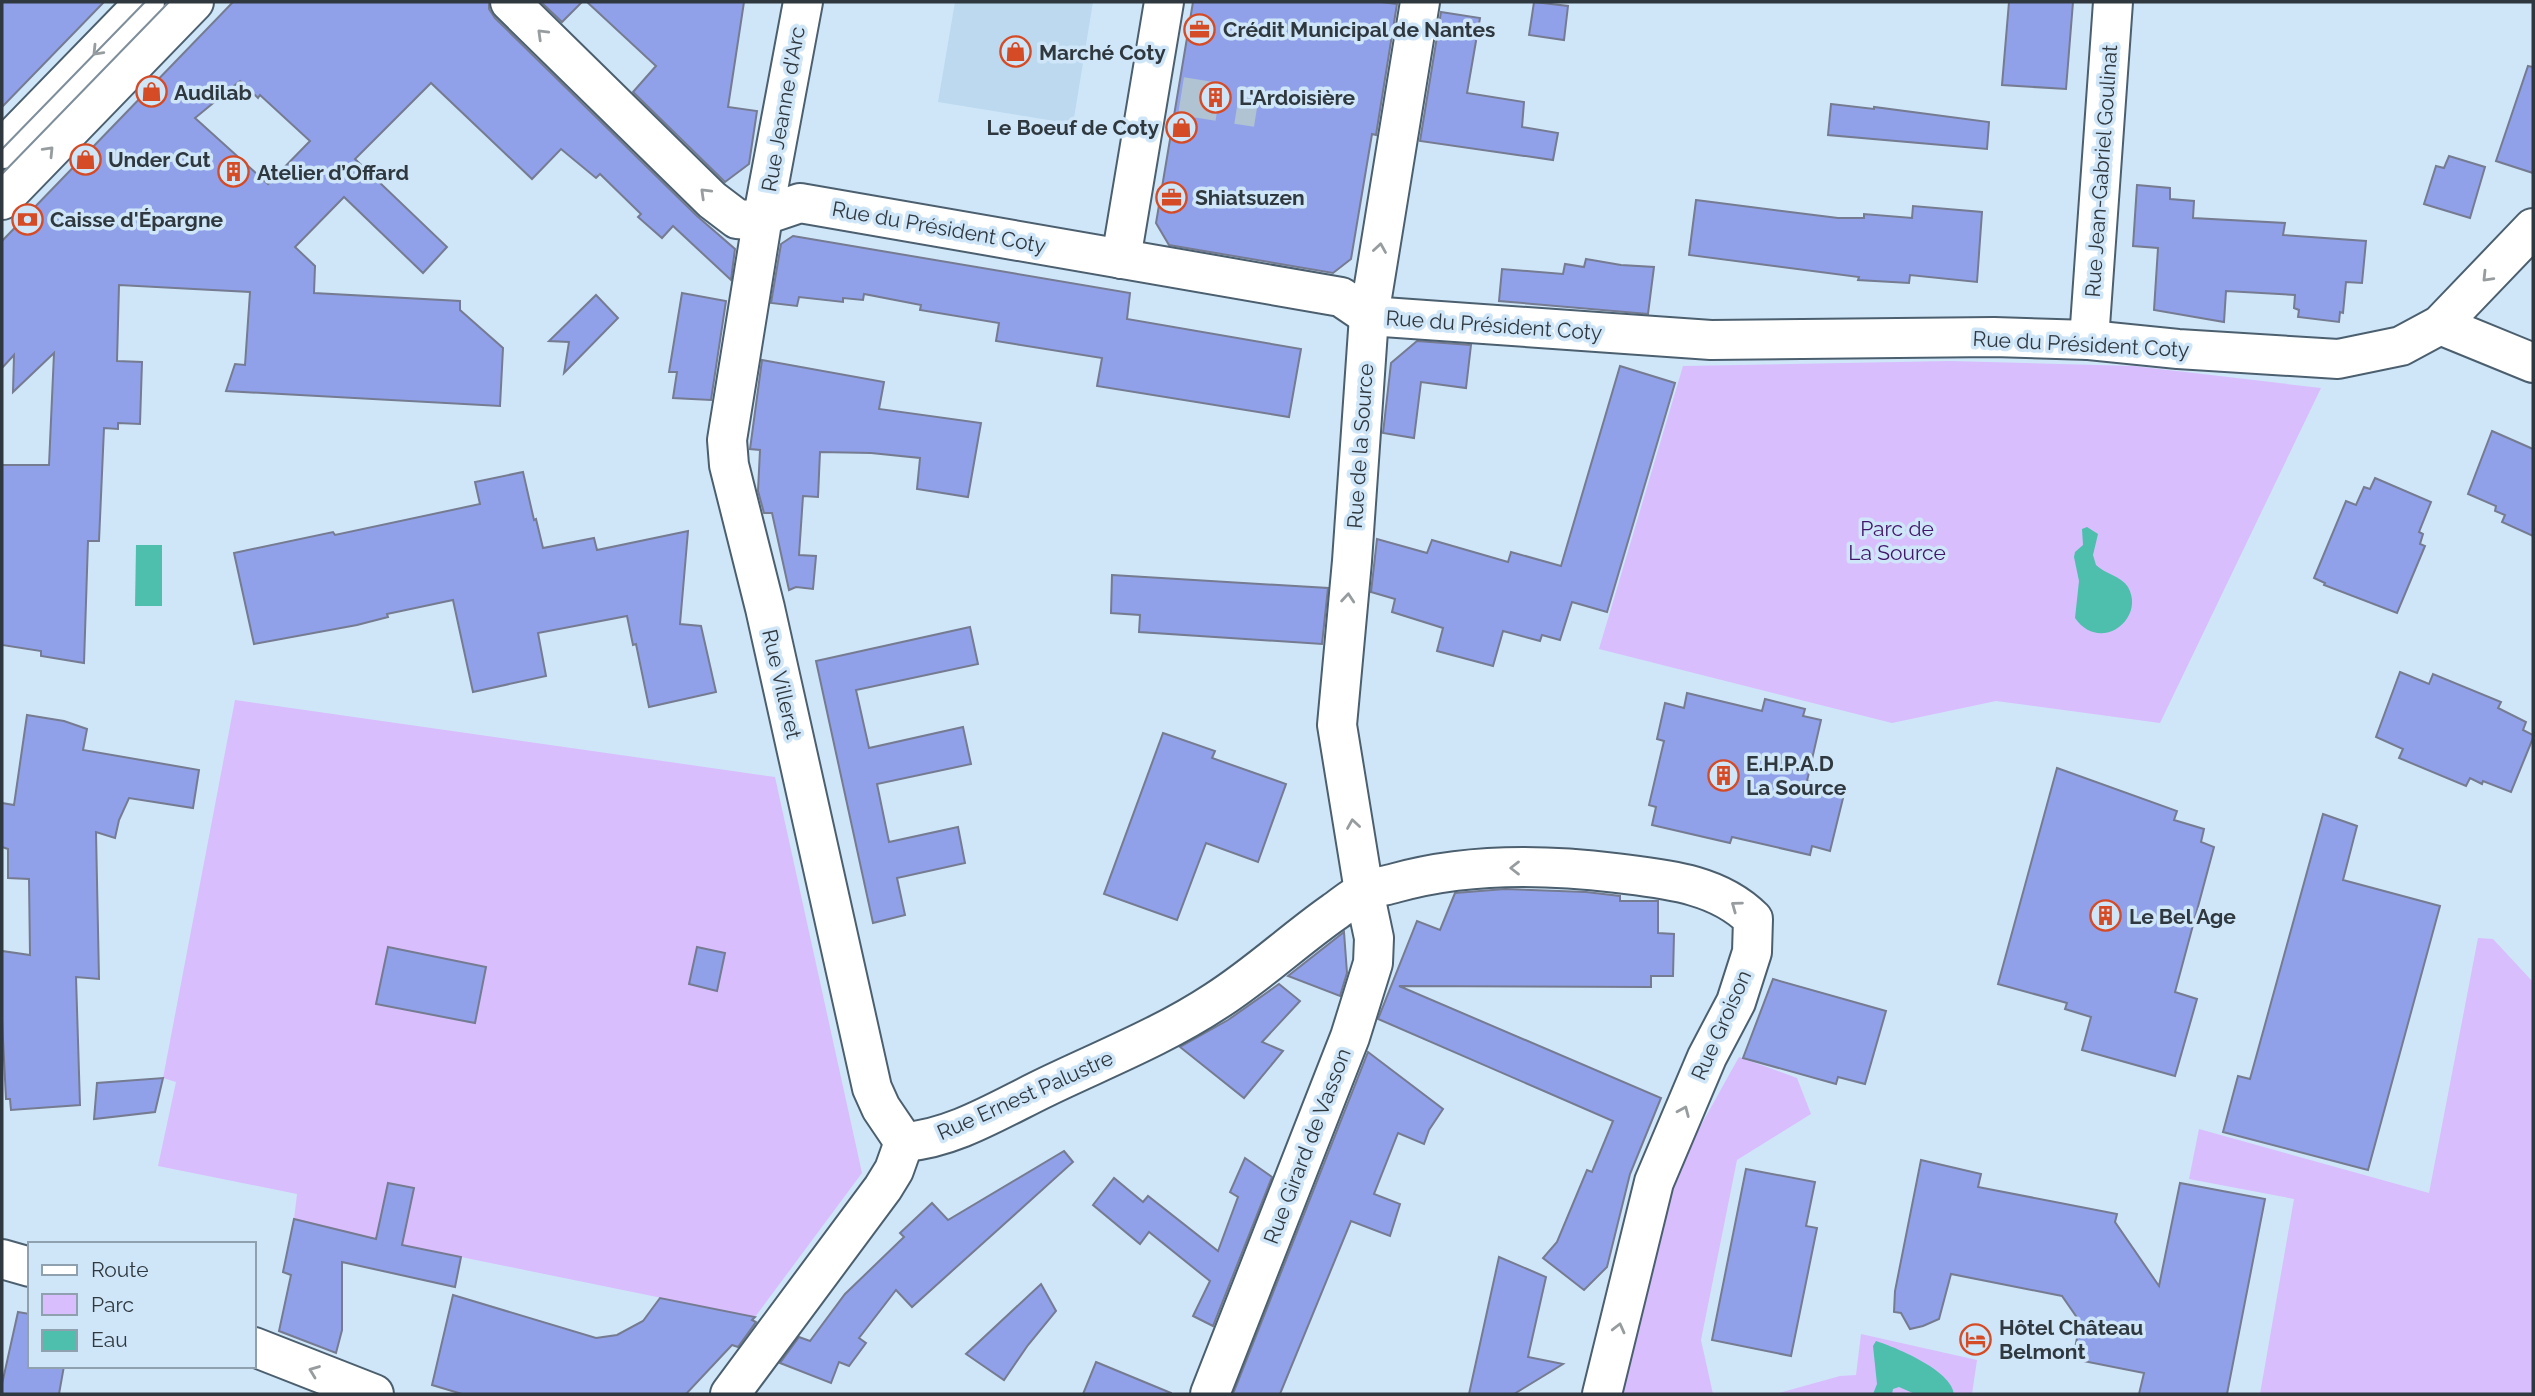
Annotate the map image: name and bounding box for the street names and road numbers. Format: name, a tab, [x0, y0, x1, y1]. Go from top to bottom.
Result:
street label: Rue Jeanne d'Arc	[756, 24, 810, 194]
street label: Rue Jean-Gabriel Goulinat	[2080, 44, 2122, 298]
street label: Rue du Président Coty	[830, 196, 1048, 258]
street label: Rue du Président Coty	[1385, 305, 1603, 345]
street label: Rue du Président Coty	[1972, 326, 2190, 362]
street label: Rue de la Source	[1342, 363, 1378, 529]
street label: Rue Villeret	[757, 627, 807, 741]
street label: Rue Groison	[1686, 966, 1756, 1084]
street label: Rue Ernest Palustre	[933, 1045, 1117, 1145]
street label: Rue Girard de Vasson	[1258, 1045, 1356, 1247]

